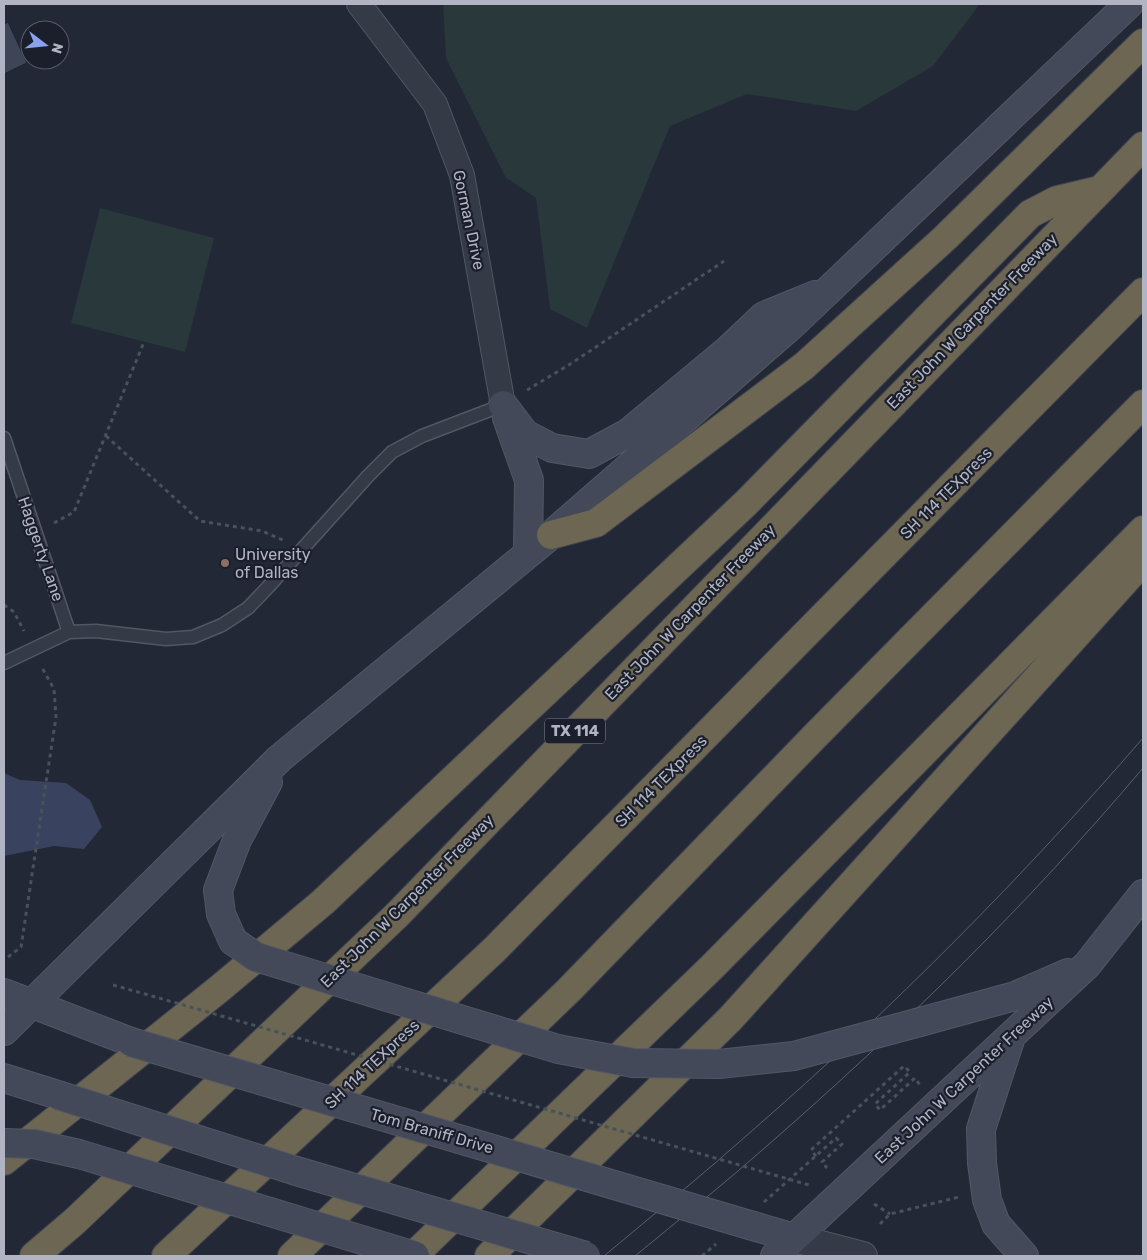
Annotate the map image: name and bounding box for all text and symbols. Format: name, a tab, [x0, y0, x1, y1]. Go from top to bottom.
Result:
north arrow	[20, 20, 70, 70]
text: N	[47, 41, 67, 56]
street label: Gorman Drive	[449, 168, 489, 272]
street label: East John W Carpenter Freeway	[883, 229, 1061, 413]
street label: SH 114 TEXpress	[896, 443, 996, 543]
street label: Haggerty Lane	[14, 494, 68, 604]
street label: East John W Carpenter Freeway	[601, 520, 779, 704]
place label: University of Dallas	[235, 545, 311, 582]
marker: University of Dallas	[219, 557, 231, 569]
road number: TX 114	[545, 718, 605, 744]
street label: SH 114 TEXpress	[611, 731, 711, 831]
street label: East John W Carpenter Freeway	[316, 810, 498, 992]
street label: East John W Carpenter Freeway	[871, 992, 1057, 1168]
street label: SH 114 TEXpress	[321, 1015, 423, 1113]
street label: Tom Braniff Drive	[368, 1104, 496, 1158]

